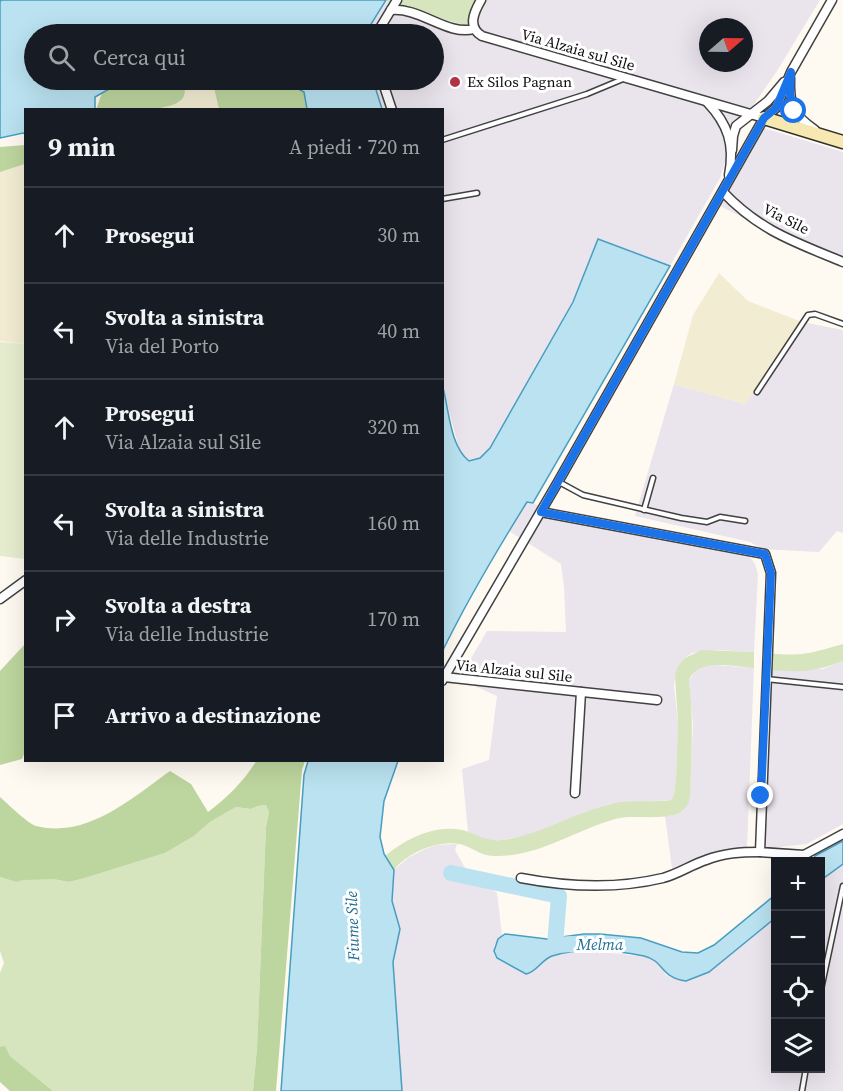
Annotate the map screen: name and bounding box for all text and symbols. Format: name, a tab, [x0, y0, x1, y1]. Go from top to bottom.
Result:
north arrow	[699, 18, 753, 72]
street label: Via Alzaia sul Sile	[519, 23, 638, 76]
search box	[24, 24, 444, 90]
icon: search	[45, 41, 78, 74]
text: Cerca qui	[93, 42, 186, 72]
place label: Ex Silos Pagnan	[467, 71, 572, 92]
marker: Ex Silos Pagnan	[448, 75, 462, 89]
route start	[780, 97, 806, 123]
text: 9 min	[48, 129, 115, 165]
text: A piedi · 720 m	[289, 133, 420, 161]
street label: Via Sile	[759, 198, 813, 239]
icon: ahead	[48, 219, 81, 252]
text: Prosegui	[105, 220, 194, 250]
text: 30 m	[377, 221, 420, 249]
text: Svolta a sinistra	[105, 302, 264, 332]
icon: left	[48, 315, 81, 348]
text: 40 m	[377, 317, 420, 345]
text: Via del Porto	[105, 332, 219, 360]
text: Prosegui	[105, 398, 194, 428]
icon: ahead	[48, 411, 81, 444]
text: 320 m	[367, 413, 420, 441]
text: Via Alzaia sul Sile	[105, 428, 261, 456]
text: Svolta a sinistra	[105, 494, 264, 524]
icon: left	[48, 507, 81, 540]
text: 160 m	[367, 509, 420, 537]
text: Via delle Industrie	[105, 524, 269, 552]
text: Svolta a destra	[105, 590, 251, 620]
icon: right	[48, 603, 81, 636]
text: 170 m	[367, 605, 420, 633]
text: Via delle Industrie	[105, 620, 269, 648]
street label: Via Alzaia sul Sile	[455, 654, 574, 687]
icon: arrive	[48, 699, 81, 732]
text: Arrivo a destinazione	[105, 700, 321, 730]
route end	[747, 782, 773, 808]
map controls	[771, 857, 825, 1073]
button: +	[771, 857, 825, 911]
water label: Fiume Sile	[340, 890, 364, 962]
button: −	[771, 911, 825, 965]
water label: Melma	[576, 933, 624, 955]
button: locate	[771, 965, 825, 1019]
button: layers	[771, 1019, 825, 1073]

